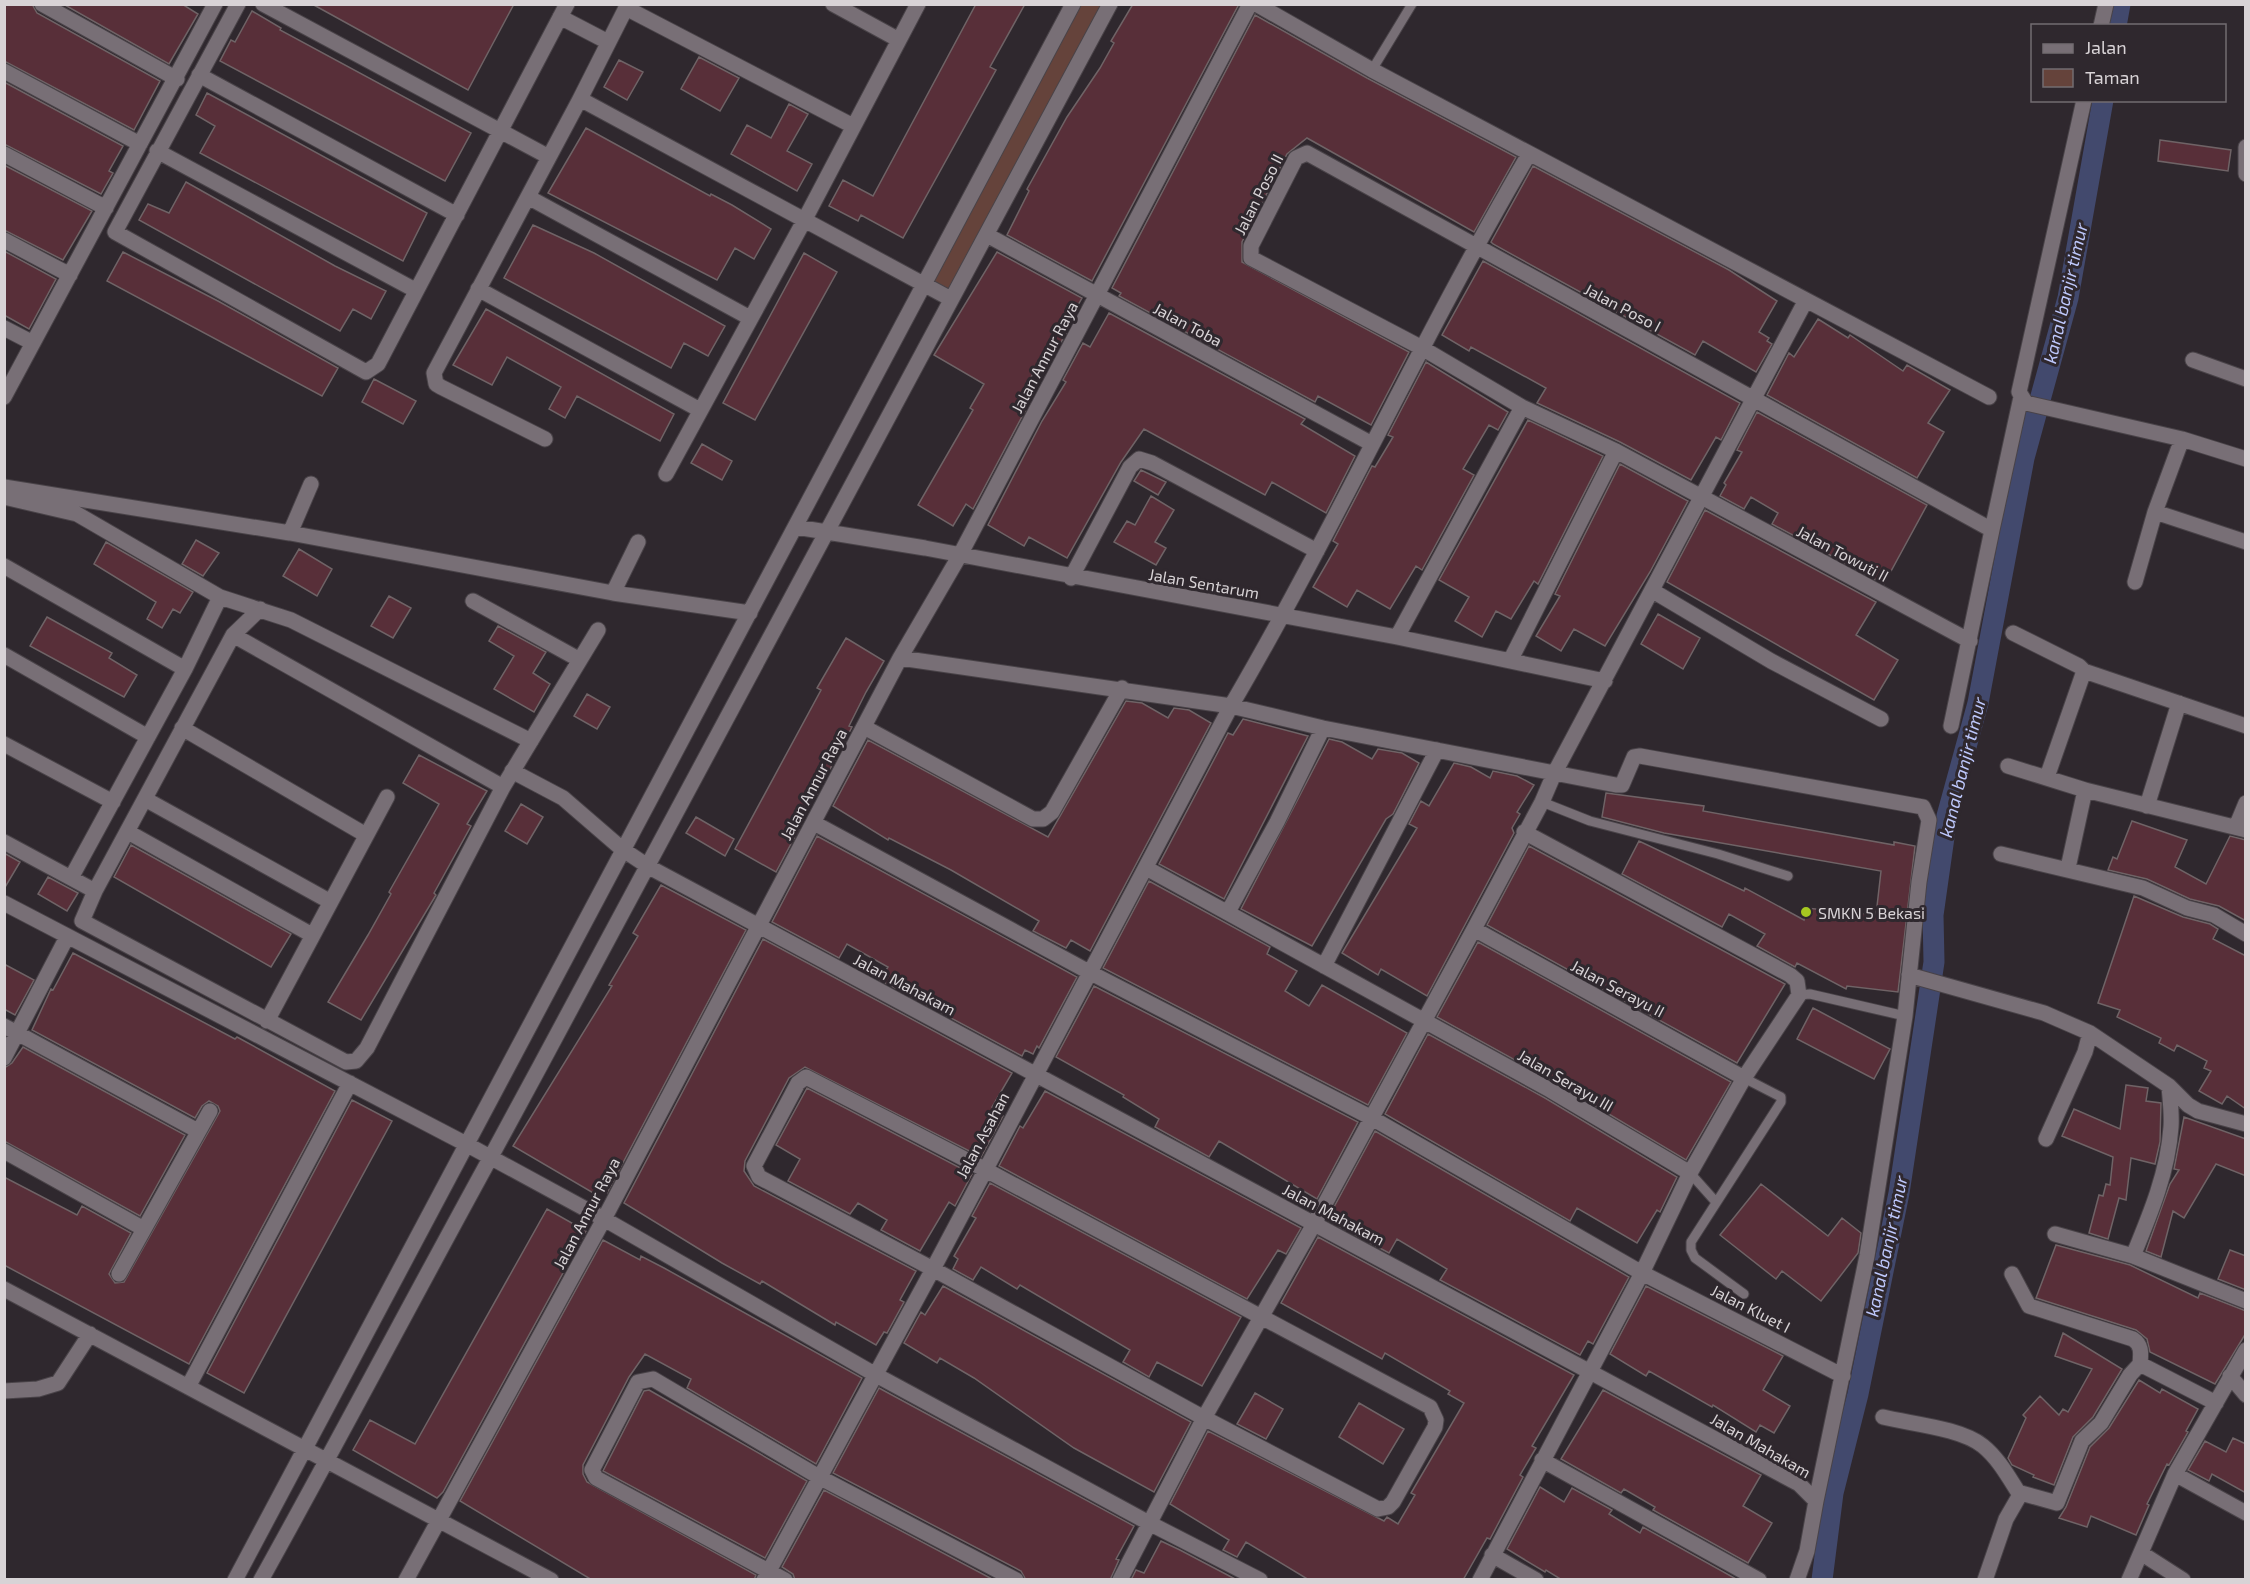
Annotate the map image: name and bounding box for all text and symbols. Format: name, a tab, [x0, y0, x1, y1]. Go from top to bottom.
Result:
legend	[2031, 24, 2226, 102]
text: Jalan	[2085, 36, 2127, 58]
text: Taman	[2085, 66, 2140, 88]
street label: Jalan Poso II	[1230, 150, 1286, 238]
water label: kanal banjir timur	[2038, 220, 2092, 366]
street label: Jalan Poso I	[1581, 279, 1665, 335]
street label: Jalan Annur Raya	[1007, 298, 1081, 416]
street label: Jalan Toba	[1151, 298, 1225, 350]
street label: Jalan Towuti II	[1794, 521, 1892, 585]
street label: Jalan Sentarum	[1147, 564, 1261, 602]
water label: kanal banjir timur	[1934, 694, 1990, 839]
street label: Jalan Annur Raya	[776, 725, 850, 843]
place label: SMKN 5 Bekasi	[1818, 903, 1925, 922]
marker: SMKN 5 Bekasi	[1799, 905, 1813, 919]
street label: Jalan Mahakam	[851, 949, 959, 1019]
street label: Jalan Serayu II	[1568, 955, 1668, 1021]
street label: Jalan Serayu III	[1515, 1045, 1617, 1115]
street label: Jalan Asahan	[951, 1089, 1013, 1181]
street label: Jalan Annur Raya	[549, 1154, 623, 1272]
water label: kanal banjir timur	[1860, 1173, 1912, 1319]
street label: Jalan Mahakam	[1280, 1179, 1388, 1249]
street label: Jalan Kluet I	[1708, 1280, 1794, 1336]
street label: Jalan Mahakam	[1708, 1409, 1814, 1481]

